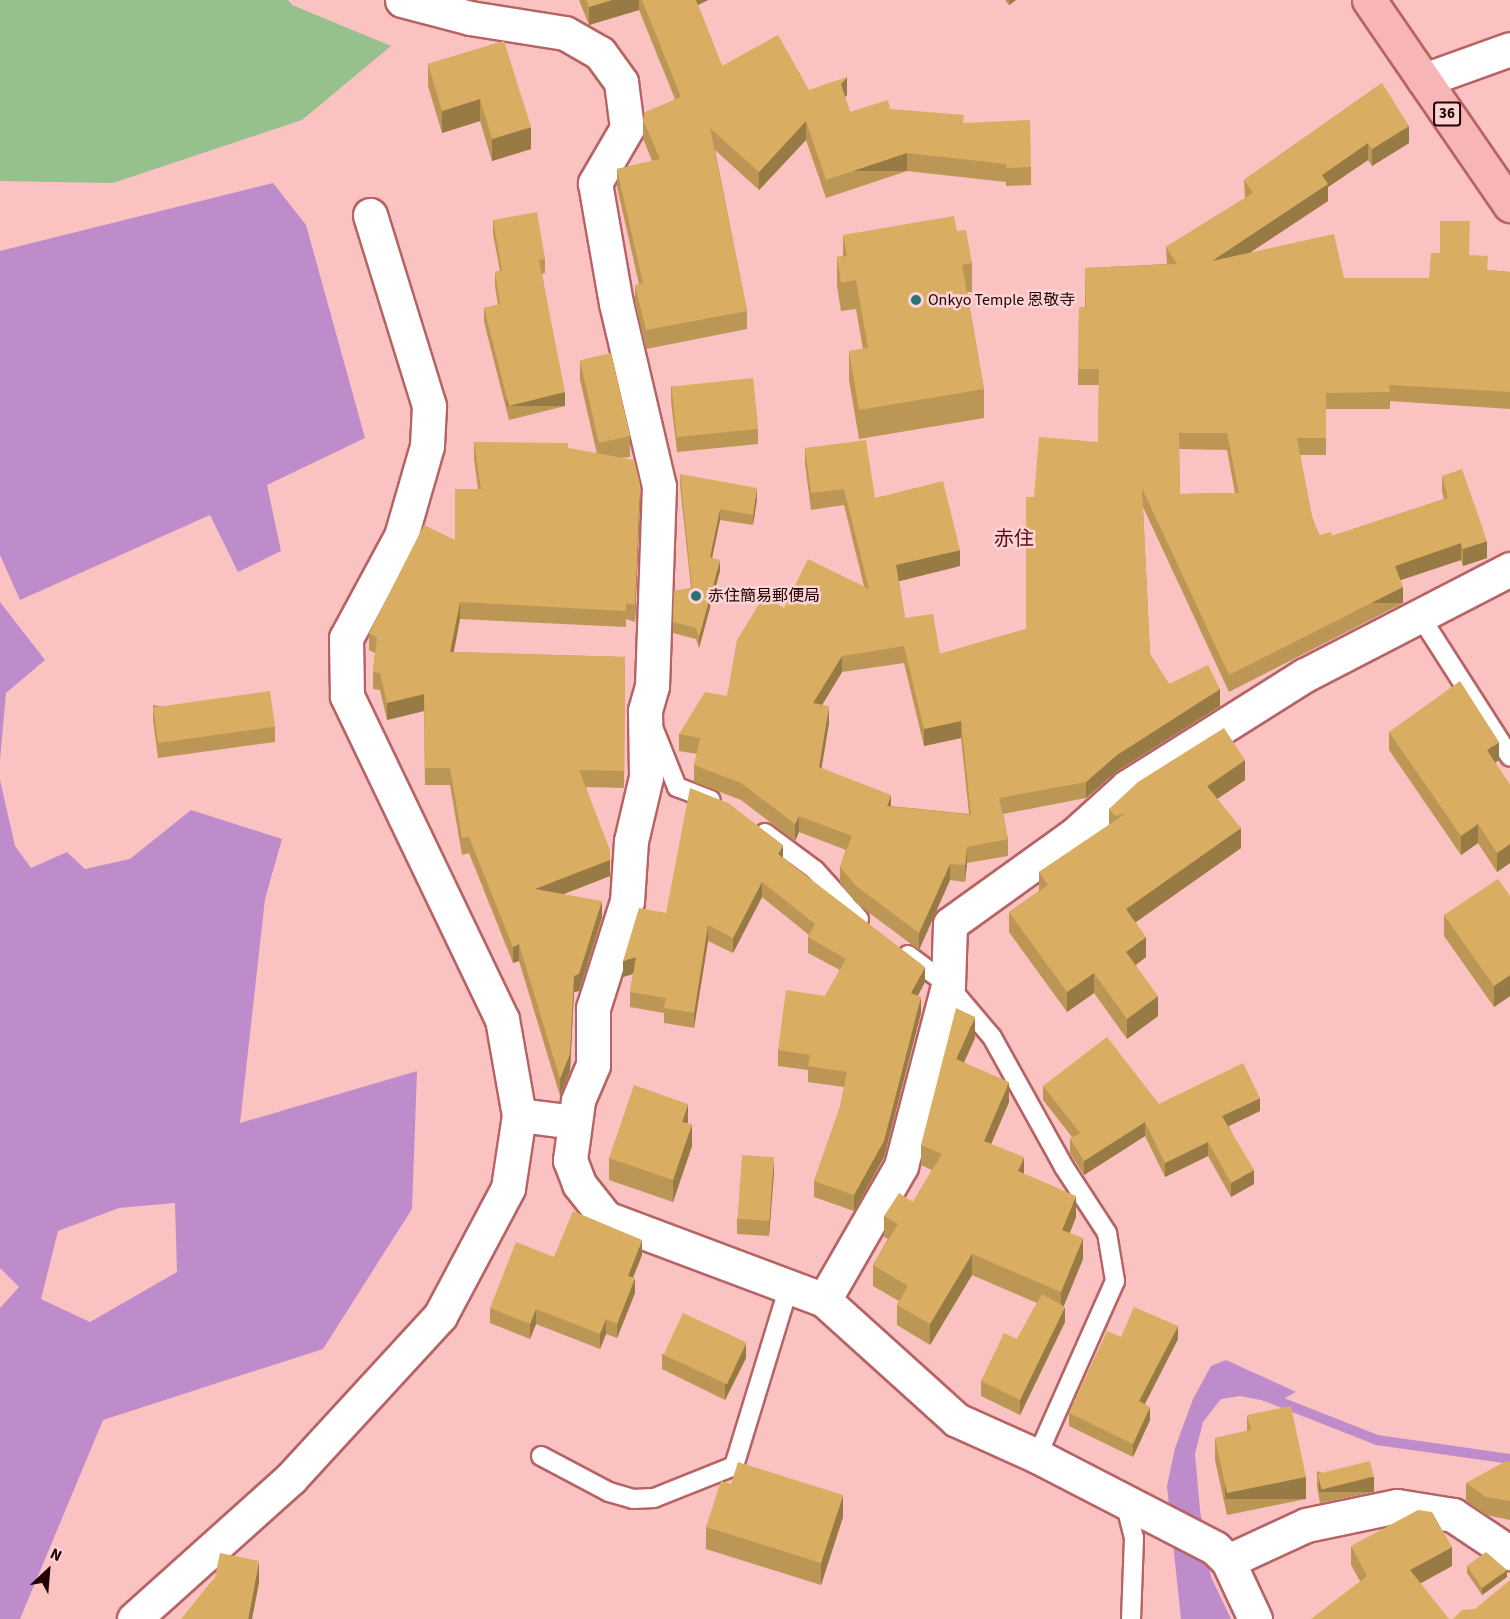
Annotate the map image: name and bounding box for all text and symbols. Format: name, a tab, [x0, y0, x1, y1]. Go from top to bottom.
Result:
road number: 36	[1432, 102, 1462, 126]
place label: Onkyo Temple 恩敬寺	[928, 290, 1075, 310]
marker: Onkyo Temple 恩敬寺	[909, 293, 923, 307]
district label: 赤住	[994, 527, 1034, 551]
place label: 赤住簡易郵便局	[708, 586, 820, 606]
marker: 赤住簡易郵便局	[689, 589, 703, 603]
north arrow	[18, 1541, 78, 1601]
text: N	[46, 1543, 65, 1567]

